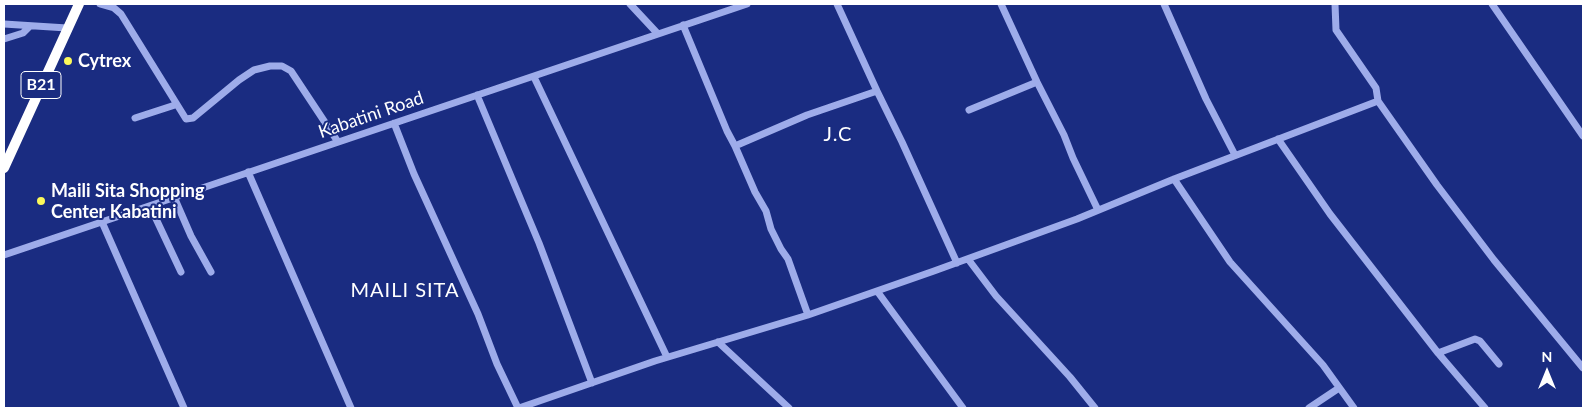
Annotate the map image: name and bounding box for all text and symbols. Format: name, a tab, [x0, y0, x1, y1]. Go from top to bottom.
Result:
place label: Cytrex	[78, 50, 131, 72]
marker: Cytrex	[62, 55, 74, 67]
road number: B21	[21, 72, 61, 98]
street label: Kabatini Road	[316, 87, 426, 143]
district label: J.C	[823, 123, 853, 147]
place label: Maili Sita Shopping Center Kabatini	[51, 180, 204, 222]
marker: Maili Sita Shopping Center Kabatini	[35, 195, 47, 207]
district label: MAILI SITA	[349, 279, 461, 303]
north arrow	[1522, 347, 1572, 397]
text: N	[1542, 348, 1552, 365]

